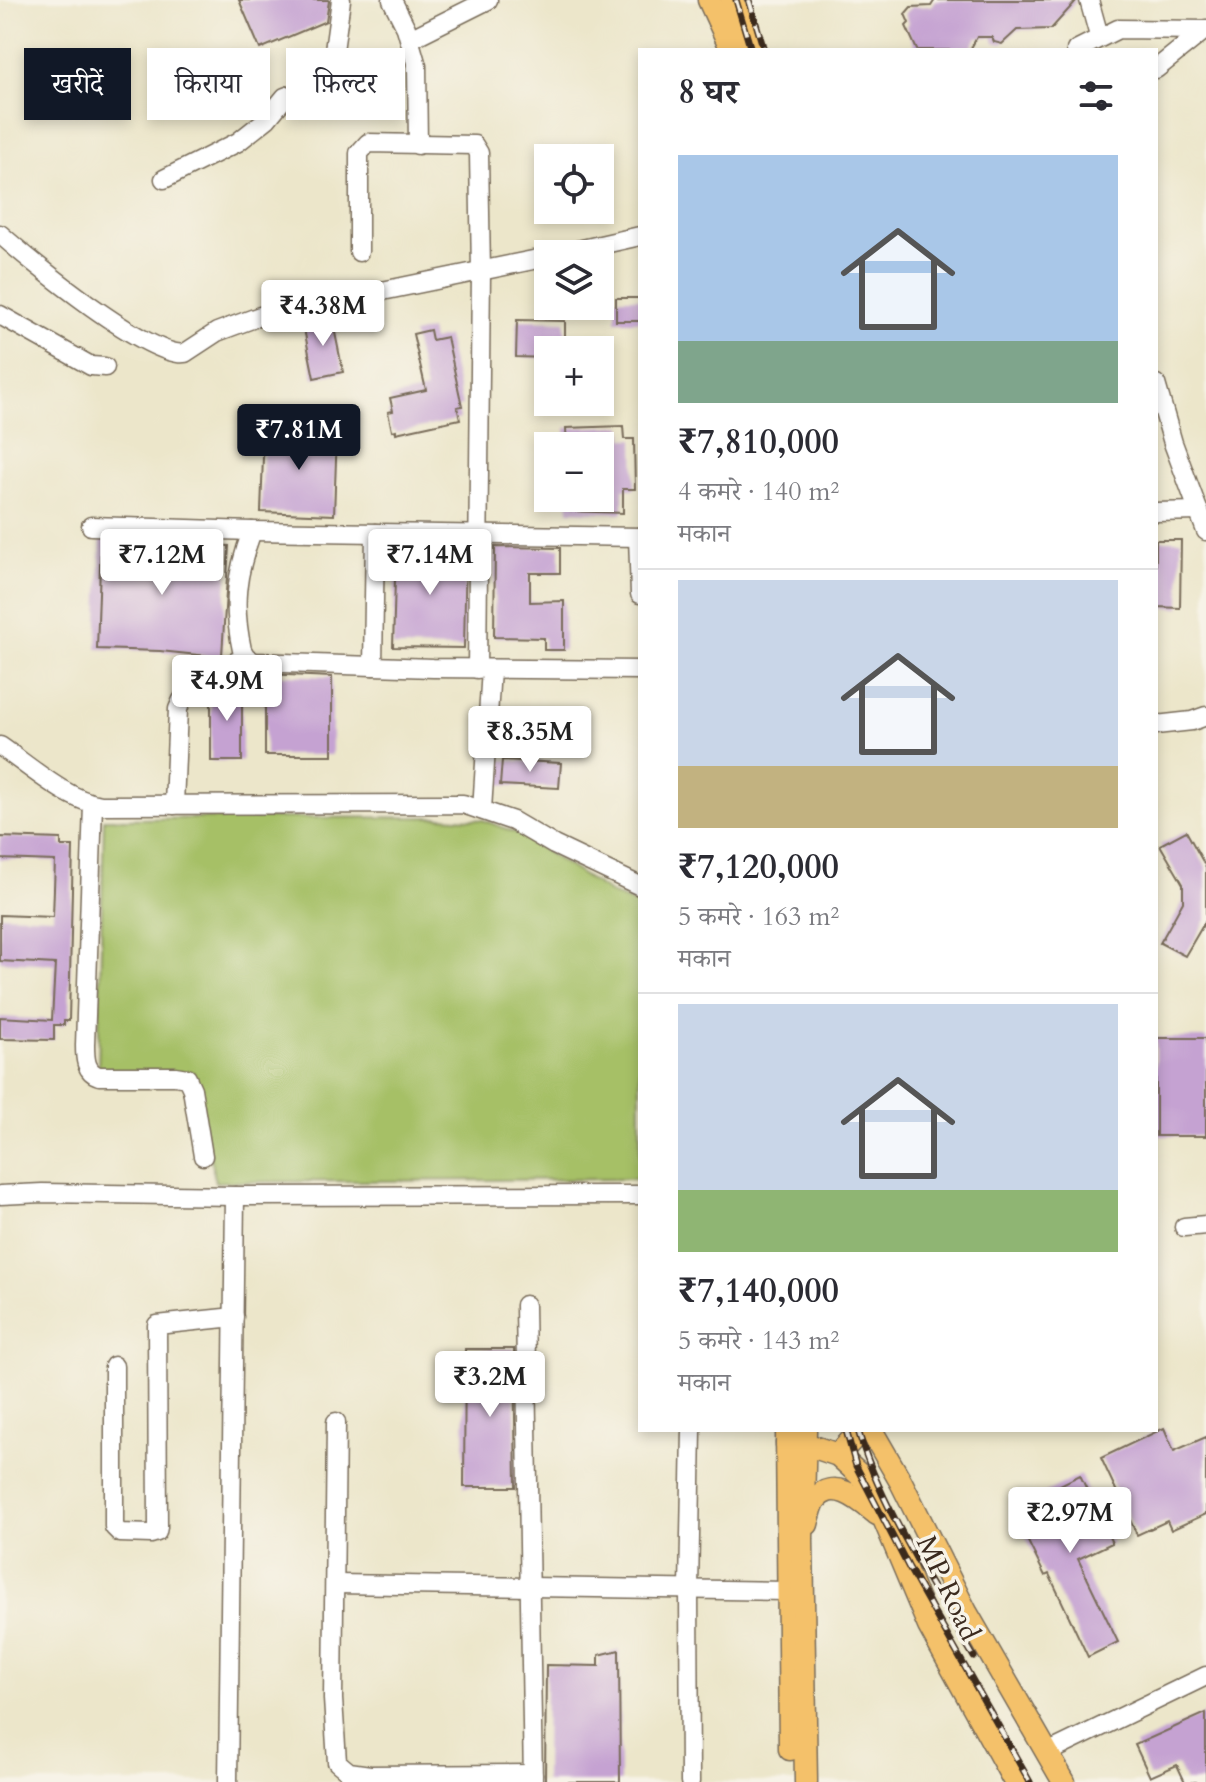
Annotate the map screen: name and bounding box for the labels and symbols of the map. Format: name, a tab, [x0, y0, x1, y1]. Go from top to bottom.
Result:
pin: ₹4.38M	[258, 280, 388, 348]
pin: ₹7.81M	[234, 404, 364, 472]
pin: ₹7.12M	[97, 529, 227, 597]
pin: ₹7.14M	[365, 529, 495, 597]
pin: ₹4.9M	[171, 655, 283, 723]
pin: ₹8.35M	[465, 706, 595, 774]
pin: ₹3.2M	[434, 1351, 546, 1419]
pin: ₹2.97M	[1005, 1487, 1135, 1555]
street label: MP Road	[907, 1529, 989, 1647]

